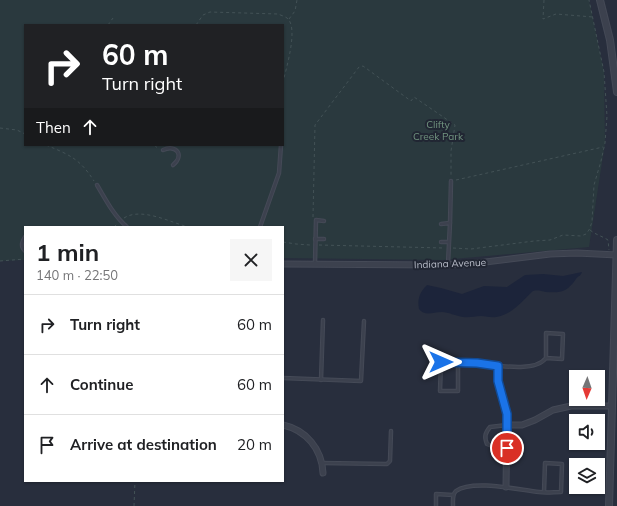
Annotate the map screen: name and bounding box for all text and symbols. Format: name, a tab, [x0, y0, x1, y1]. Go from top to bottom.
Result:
text: 60 m	[102, 37, 168, 72]
icon: right	[36, 40, 88, 92]
text: Turn right	[102, 72, 182, 95]
icon: ahead	[79, 116, 101, 138]
text: Then	[36, 118, 71, 137]
park label: Clifty Creek Park	[413, 118, 464, 143]
text: 1 min	[36, 237, 99, 267]
button: close	[230, 239, 272, 281]
street label: Indiana Avenue	[414, 256, 486, 271]
text: 140 m · 22:50	[36, 267, 118, 283]
icon: right	[36, 314, 58, 336]
text: Turn right	[70, 315, 140, 334]
text: 60 m	[237, 315, 272, 334]
position arrow	[420, 341, 462, 383]
north arrow	[569, 370, 605, 406]
map controls	[569, 370, 605, 494]
icon: ahead	[36, 374, 58, 396]
text: Continue	[70, 375, 133, 394]
text: 60 m	[237, 375, 272, 394]
button: sound	[569, 414, 605, 450]
pin	[490, 431, 524, 465]
icon: arrive	[36, 434, 58, 456]
text: Arrive at destination	[70, 435, 217, 454]
text: 20 m	[237, 435, 272, 454]
icon: arrive	[496, 437, 518, 459]
button: layers	[569, 458, 605, 494]

